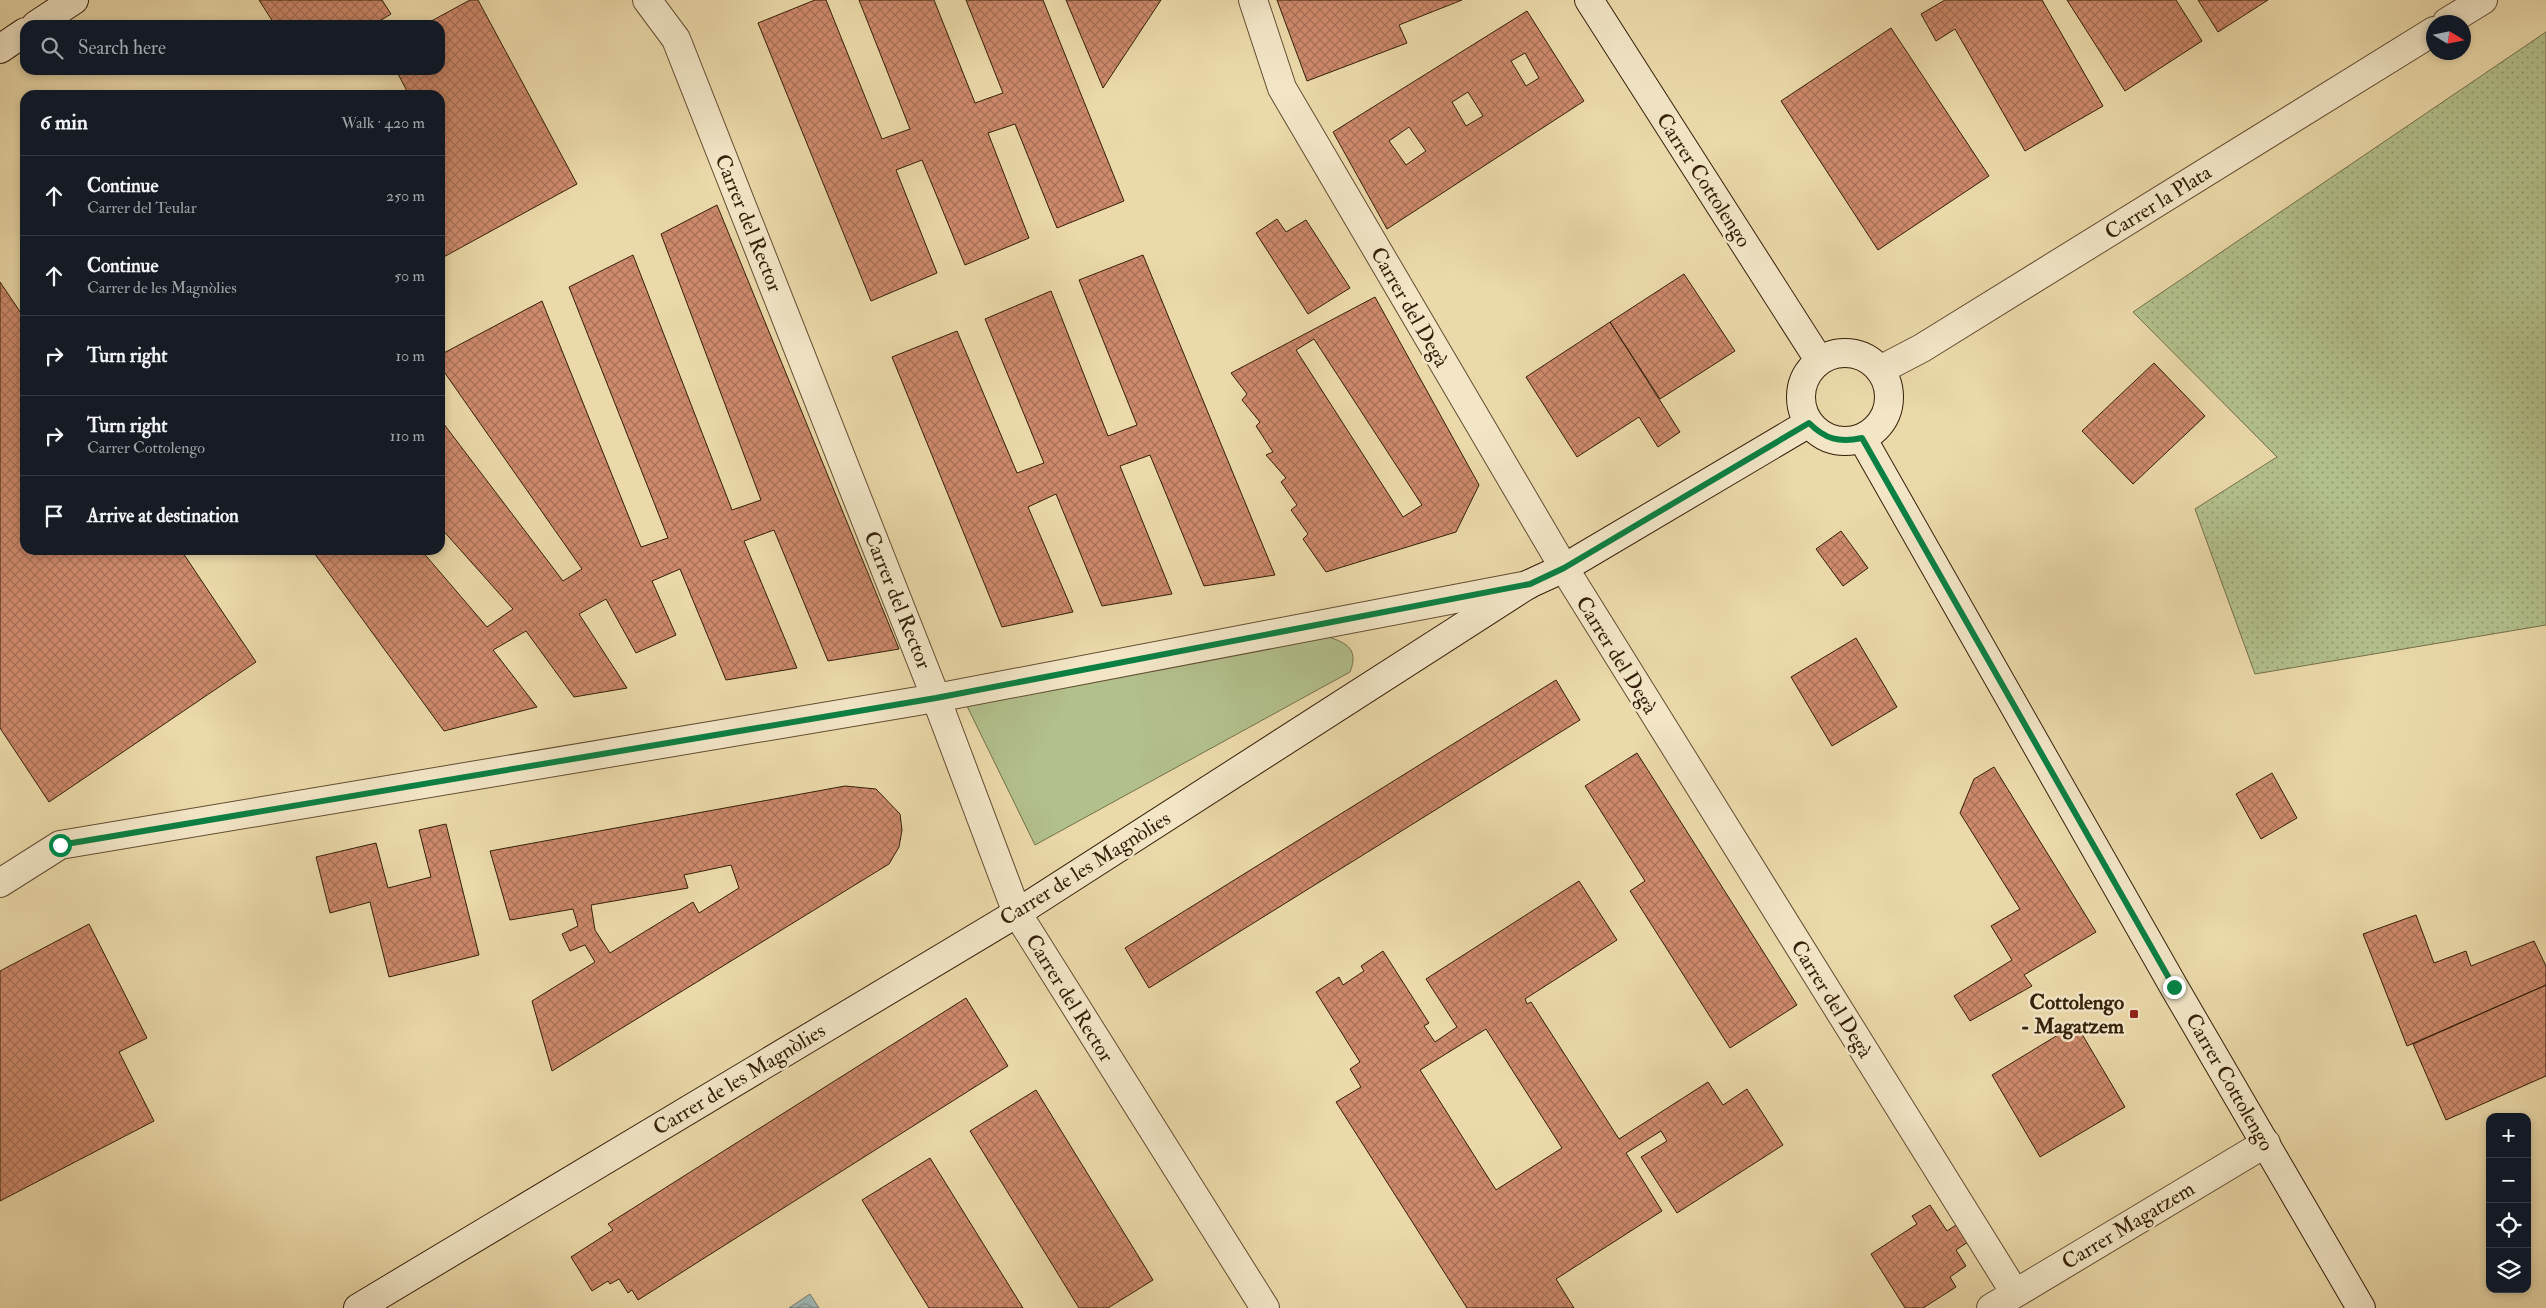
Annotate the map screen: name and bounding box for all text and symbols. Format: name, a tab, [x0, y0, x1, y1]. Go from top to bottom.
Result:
north arrow	[2426, 15, 2471, 60]
search box	[20, 20, 445, 75]
icon: search	[38, 34, 66, 62]
text: Search here	[78, 36, 166, 60]
street label: Carrer Cottolengo	[1650, 108, 1757, 253]
text: 6 min	[40, 109, 88, 136]
text: Walk · 420 m	[341, 113, 425, 133]
street label: Carrer del Rector	[709, 150, 789, 296]
street label: Carrer la Plata	[2100, 159, 2217, 246]
text: Continue	[87, 174, 158, 198]
icon: ahead	[40, 182, 68, 210]
text: 250 m	[386, 186, 425, 206]
text: Carrer del Teular	[87, 198, 197, 218]
street label: Carrer del Degà	[1364, 242, 1455, 372]
text: Continue	[87, 254, 158, 278]
icon: ahead	[40, 262, 68, 290]
text: 50 m	[394, 266, 425, 286]
text: Carrer de les Magnòlies	[87, 278, 237, 298]
icon: right	[40, 342, 68, 370]
text: Turn right	[87, 344, 167, 368]
text: 10 m	[395, 346, 425, 366]
text: Turn right	[87, 414, 167, 438]
icon: right	[40, 422, 68, 450]
text: 110 m	[390, 426, 425, 446]
text: Carrer Cottolengo	[87, 438, 205, 458]
icon: arrive	[40, 502, 68, 530]
text: Arrive at destination	[87, 504, 239, 528]
street label: Carrer del Rector	[858, 527, 938, 673]
street label: Carrer del Degà	[1570, 591, 1664, 720]
street label: Carrer de les Magnòlies	[995, 805, 1176, 932]
route start	[49, 834, 72, 857]
street label: Carrer del Rector	[1019, 929, 1120, 1068]
street label: Carrer del Degà	[1785, 935, 1879, 1064]
route end	[2163, 976, 2186, 999]
place label: Cottolengo - Magatzem	[2021, 989, 2125, 1040]
marker: Cottolengo - Magatzem	[2128, 1008, 2140, 1020]
street label: Carrer Cottolengo	[2179, 1008, 2280, 1156]
street label: Carrer de les Magnòlies	[648, 1017, 830, 1142]
map controls	[2486, 1113, 2531, 1293]
button: +	[2486, 1113, 2531, 1158]
button: −	[2486, 1158, 2531, 1203]
street label: Carrer Magatzem	[2057, 1175, 2200, 1276]
button: locate	[2486, 1203, 2531, 1248]
button: layers	[2486, 1248, 2531, 1293]

